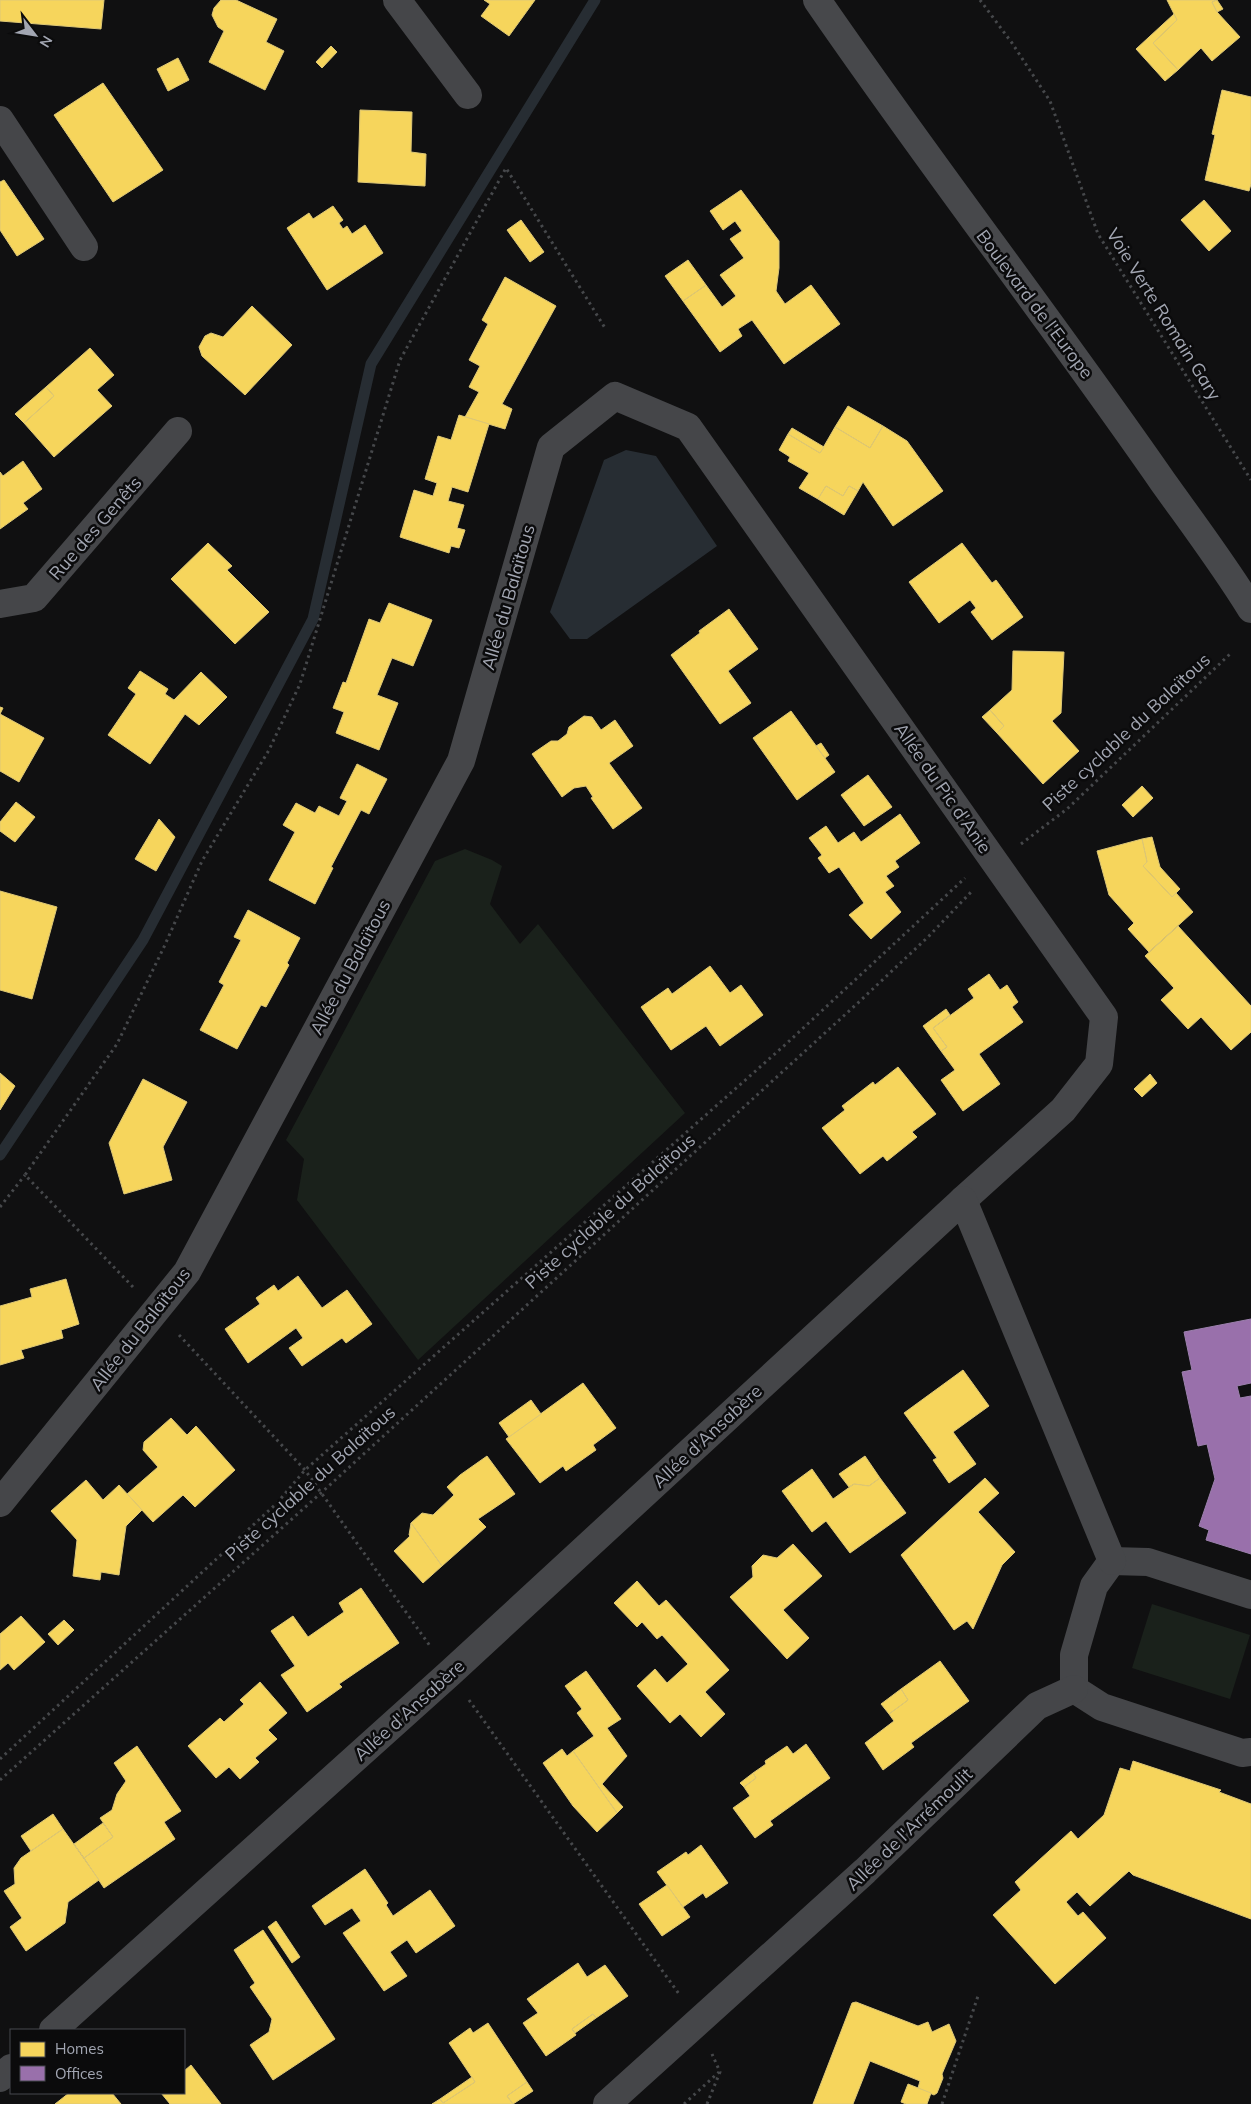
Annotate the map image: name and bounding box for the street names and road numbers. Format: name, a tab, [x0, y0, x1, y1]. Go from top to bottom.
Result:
street label: Voie Verte Romain Gary	[1102, 224, 1227, 405]
street label: Boulevard de l'Europe	[971, 225, 1099, 383]
street label: Rue des Genêts	[44, 471, 146, 585]
street label: Allée du Balaïtous	[476, 522, 540, 672]
street label: Piste cyclable du Balaïtous	[1037, 648, 1215, 816]
street label: Allée du Pic d'Anie	[889, 718, 997, 858]
street label: Allée du Balaïtous	[305, 895, 395, 1039]
street label: Piste cyclable du Balaïtous	[520, 1128, 700, 1294]
street label: Allée du Balaïtous	[85, 1263, 195, 1395]
street label: Allée d'Ansabère	[648, 1379, 766, 1493]
street label: Piste cyclable du Balaïtous	[220, 1400, 400, 1566]
street label: Allée d'Ansabère	[349, 1654, 469, 1766]
street label: Allée de l'Arrémoulit	[841, 1763, 977, 1895]

